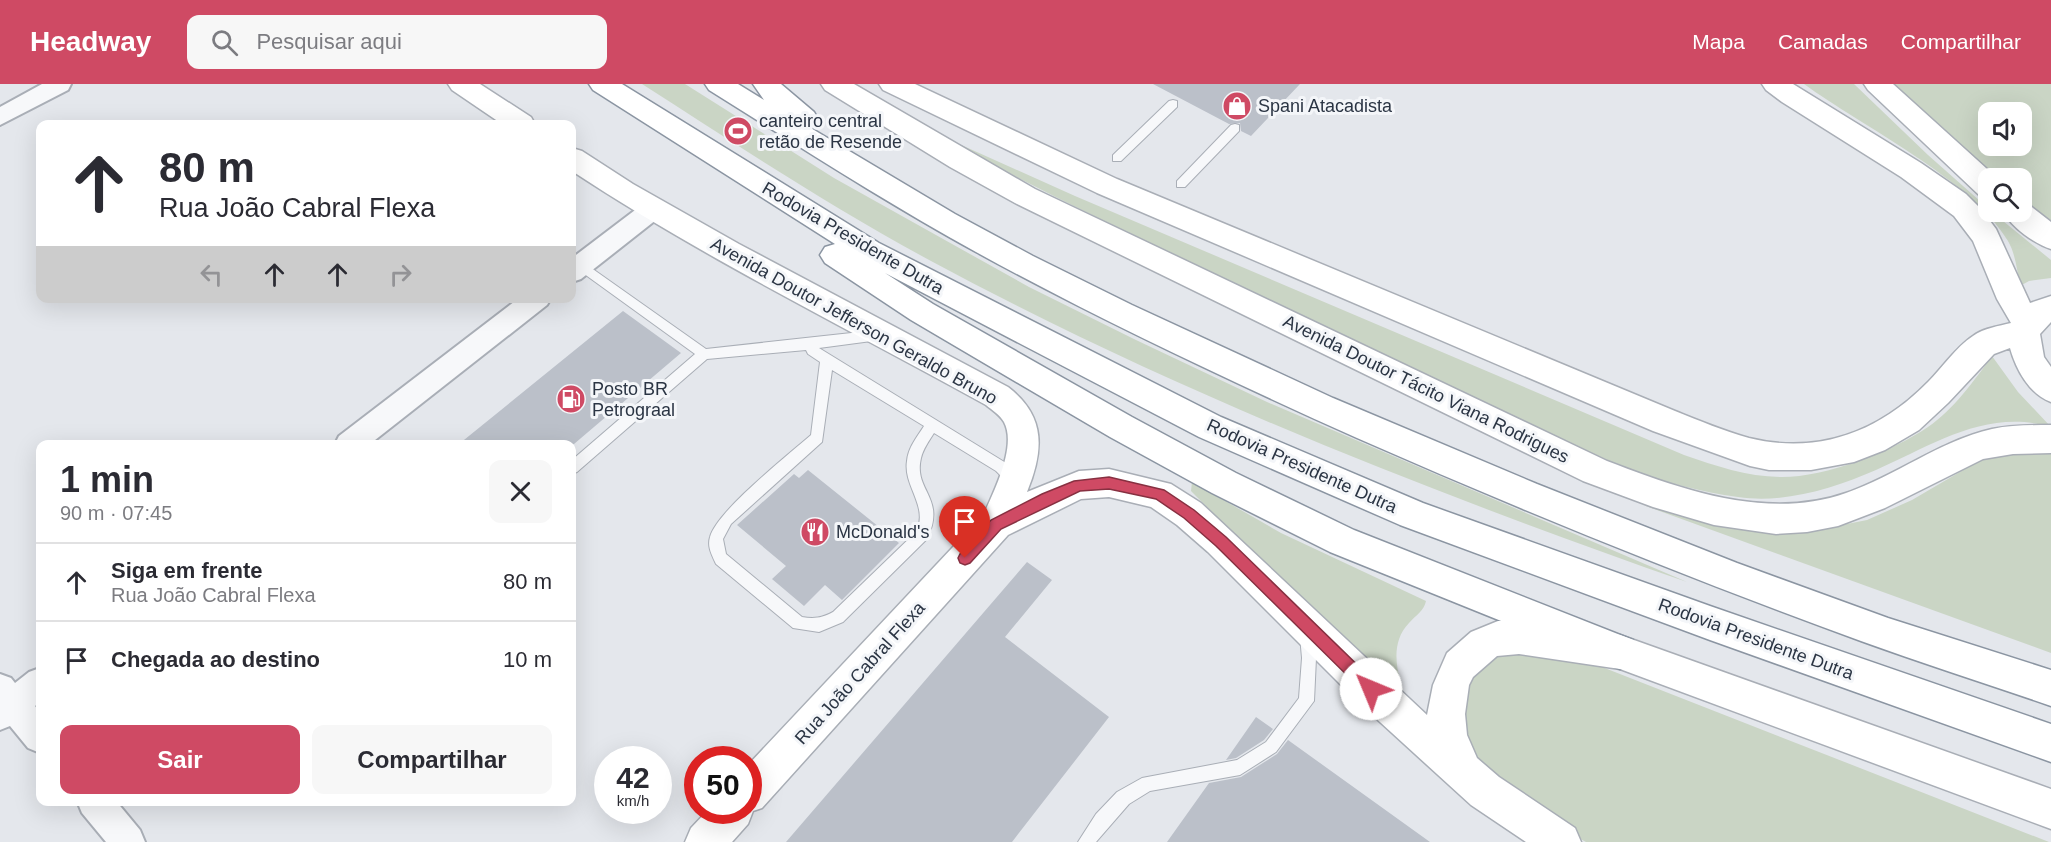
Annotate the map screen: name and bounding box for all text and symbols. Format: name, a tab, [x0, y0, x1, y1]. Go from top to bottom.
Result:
search box	[187, 15, 607, 69]
text: Headway	[30, 26, 151, 57]
icon: search	[208, 26, 241, 59]
text: Pesquisar aqui	[256, 29, 402, 54]
text: Mapa	[1692, 30, 1745, 53]
text: Camadas	[1778, 30, 1868, 53]
text: Compartilhar	[1901, 30, 2021, 53]
shop icon: Spani Atacadista	[1221, 90, 1253, 122]
place label: Spani Atacadista	[1258, 96, 1393, 116]
map controls	[1978, 102, 2032, 222]
button: sound	[1978, 102, 2032, 156]
place label: canteiro central retão de Resende	[759, 111, 902, 152]
sports icon: canteiro central retão de Resende	[722, 115, 754, 147]
icon: ahead	[60, 144, 138, 222]
text: 80 m	[159, 144, 255, 191]
button: search	[1978, 168, 2032, 222]
street label: Rodovia Presidente Dutra	[759, 178, 948, 299]
text: Rua João Cabral Flexa	[159, 193, 435, 223]
street label: Avenida Doutor Jefferson Geraldo Bruno	[707, 234, 1001, 408]
icon: left	[195, 258, 228, 291]
icon: ahead	[258, 258, 291, 291]
icon: ahead	[321, 258, 354, 291]
icon: right	[384, 258, 417, 291]
street label: Avenida Doutor Tácito Viana Rodrigues	[1280, 311, 1572, 467]
place label: Posto BR Petrograal	[592, 379, 675, 420]
fuel station icon: Posto BR Petrograal	[555, 383, 587, 415]
street label: Rodovia Presidente Dutra	[1204, 415, 1401, 517]
text: 1 min	[60, 459, 154, 500]
button: close	[489, 460, 552, 523]
pin	[939, 496, 990, 558]
text: 90 m · 07:45	[60, 502, 172, 524]
icon: arrive	[948, 505, 981, 538]
restaurant icon: McDonald's	[799, 516, 831, 548]
place label: McDonald's	[836, 522, 929, 542]
text: Siga em frente	[111, 558, 263, 583]
icon: ahead	[60, 566, 93, 599]
text: 80 m	[503, 569, 552, 594]
text: Rua João Cabral Flexa	[111, 584, 316, 606]
street label: Rodovia Presidente Dutra	[1656, 594, 1857, 684]
street label: Rua João Cabral Flexa	[791, 597, 930, 748]
icon: arrive	[60, 644, 93, 677]
text: Chegada ao destino	[111, 647, 320, 672]
text: 10 m	[503, 647, 552, 672]
position arrow	[1339, 657, 1403, 721]
button: Sair	[60, 725, 300, 794]
button: Compartilhar	[312, 725, 552, 794]
speed limit sign: 50	[684, 746, 762, 824]
text: 42	[616, 761, 650, 794]
text: km/h	[617, 792, 649, 809]

